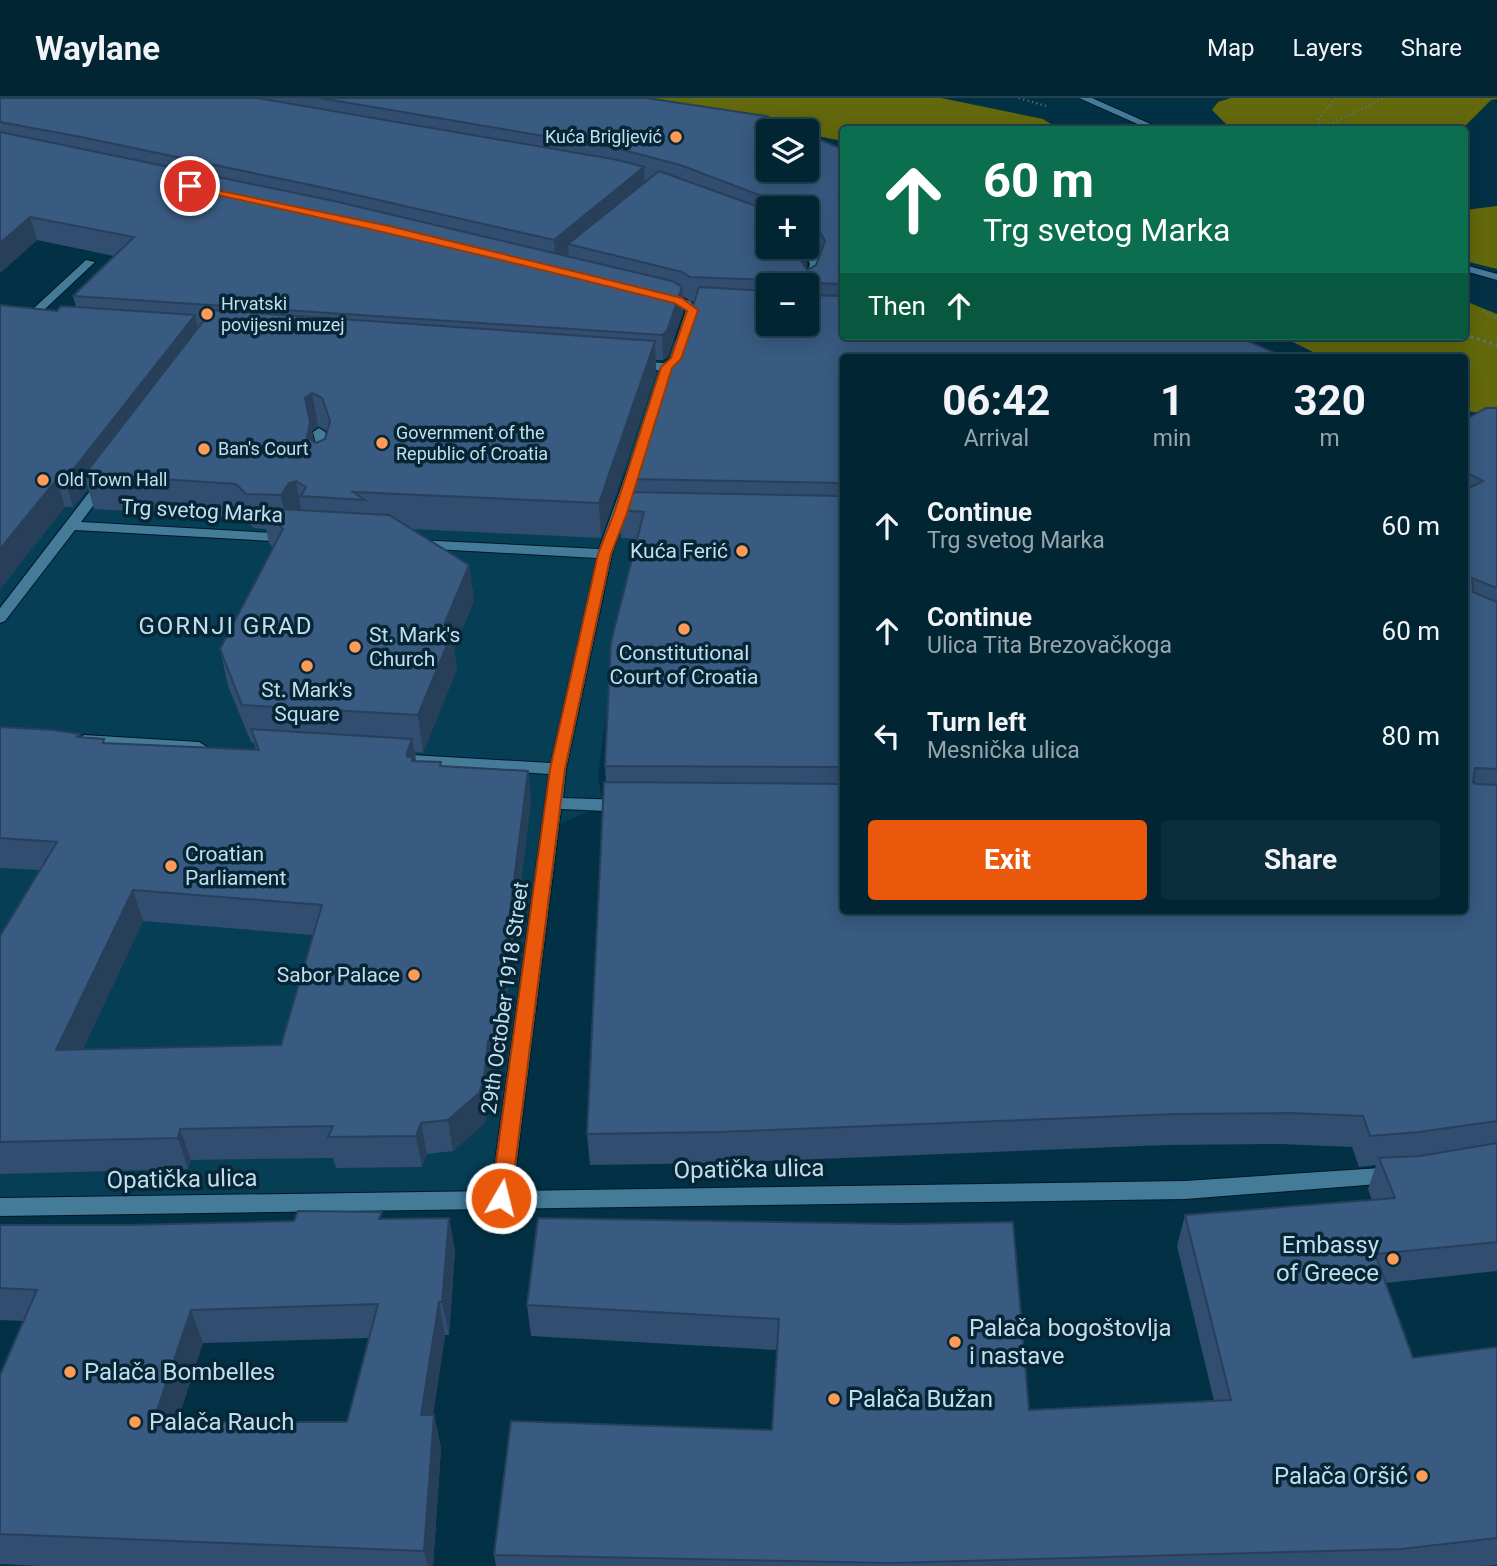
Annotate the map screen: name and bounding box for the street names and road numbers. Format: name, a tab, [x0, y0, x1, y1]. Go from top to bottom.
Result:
street label: Trg svetog Marka	[120, 495, 284, 527]
street label: 29th October 1918 Street	[477, 880, 533, 1116]
street label: Opatička ulica	[673, 1154, 825, 1184]
street label: Opatička ulica	[106, 1164, 258, 1194]

